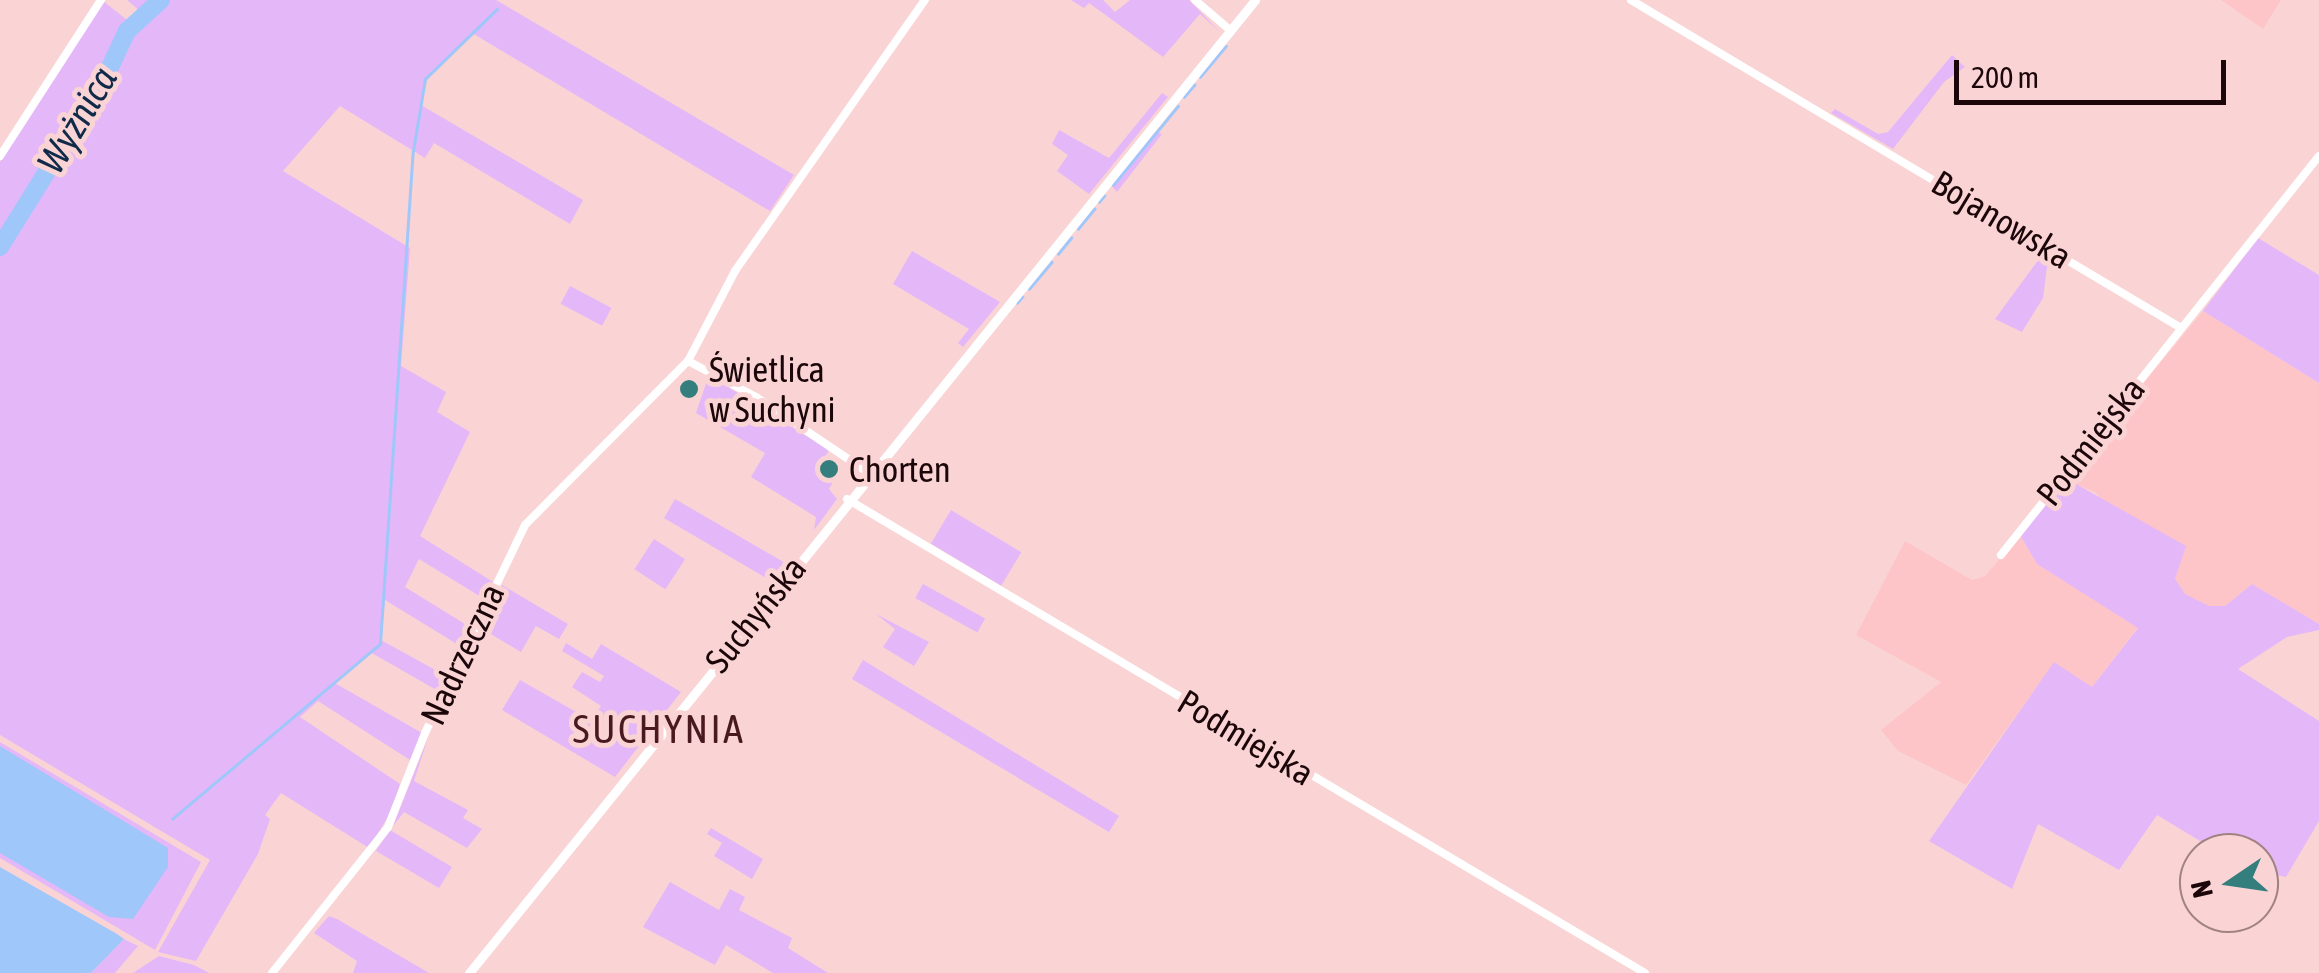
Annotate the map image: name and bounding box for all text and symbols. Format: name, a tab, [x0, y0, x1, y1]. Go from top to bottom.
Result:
scale bar	[1959, 40, 2232, 102]
water label: Wyżnica	[28, 59, 126, 181]
text: 200 m	[1971, 60, 2039, 94]
street label: Bojanowska	[1925, 161, 2079, 277]
place label: Świetlica w Suchyni	[709, 348, 836, 430]
street label: Podmiejska	[2027, 369, 2153, 513]
marker: Świetlica w Suchyni	[678, 378, 700, 400]
place label: Chorten	[849, 448, 951, 490]
marker: Chorten	[818, 458, 840, 480]
street label: Suchyńska	[696, 548, 814, 680]
street label: Nadrzeczna	[411, 577, 513, 731]
street label: Podmiejska	[1170, 680, 1322, 794]
district label: SUCHYNIA	[573, 705, 745, 753]
north arrow	[2179, 833, 2279, 933]
text: N	[2184, 878, 2219, 901]

